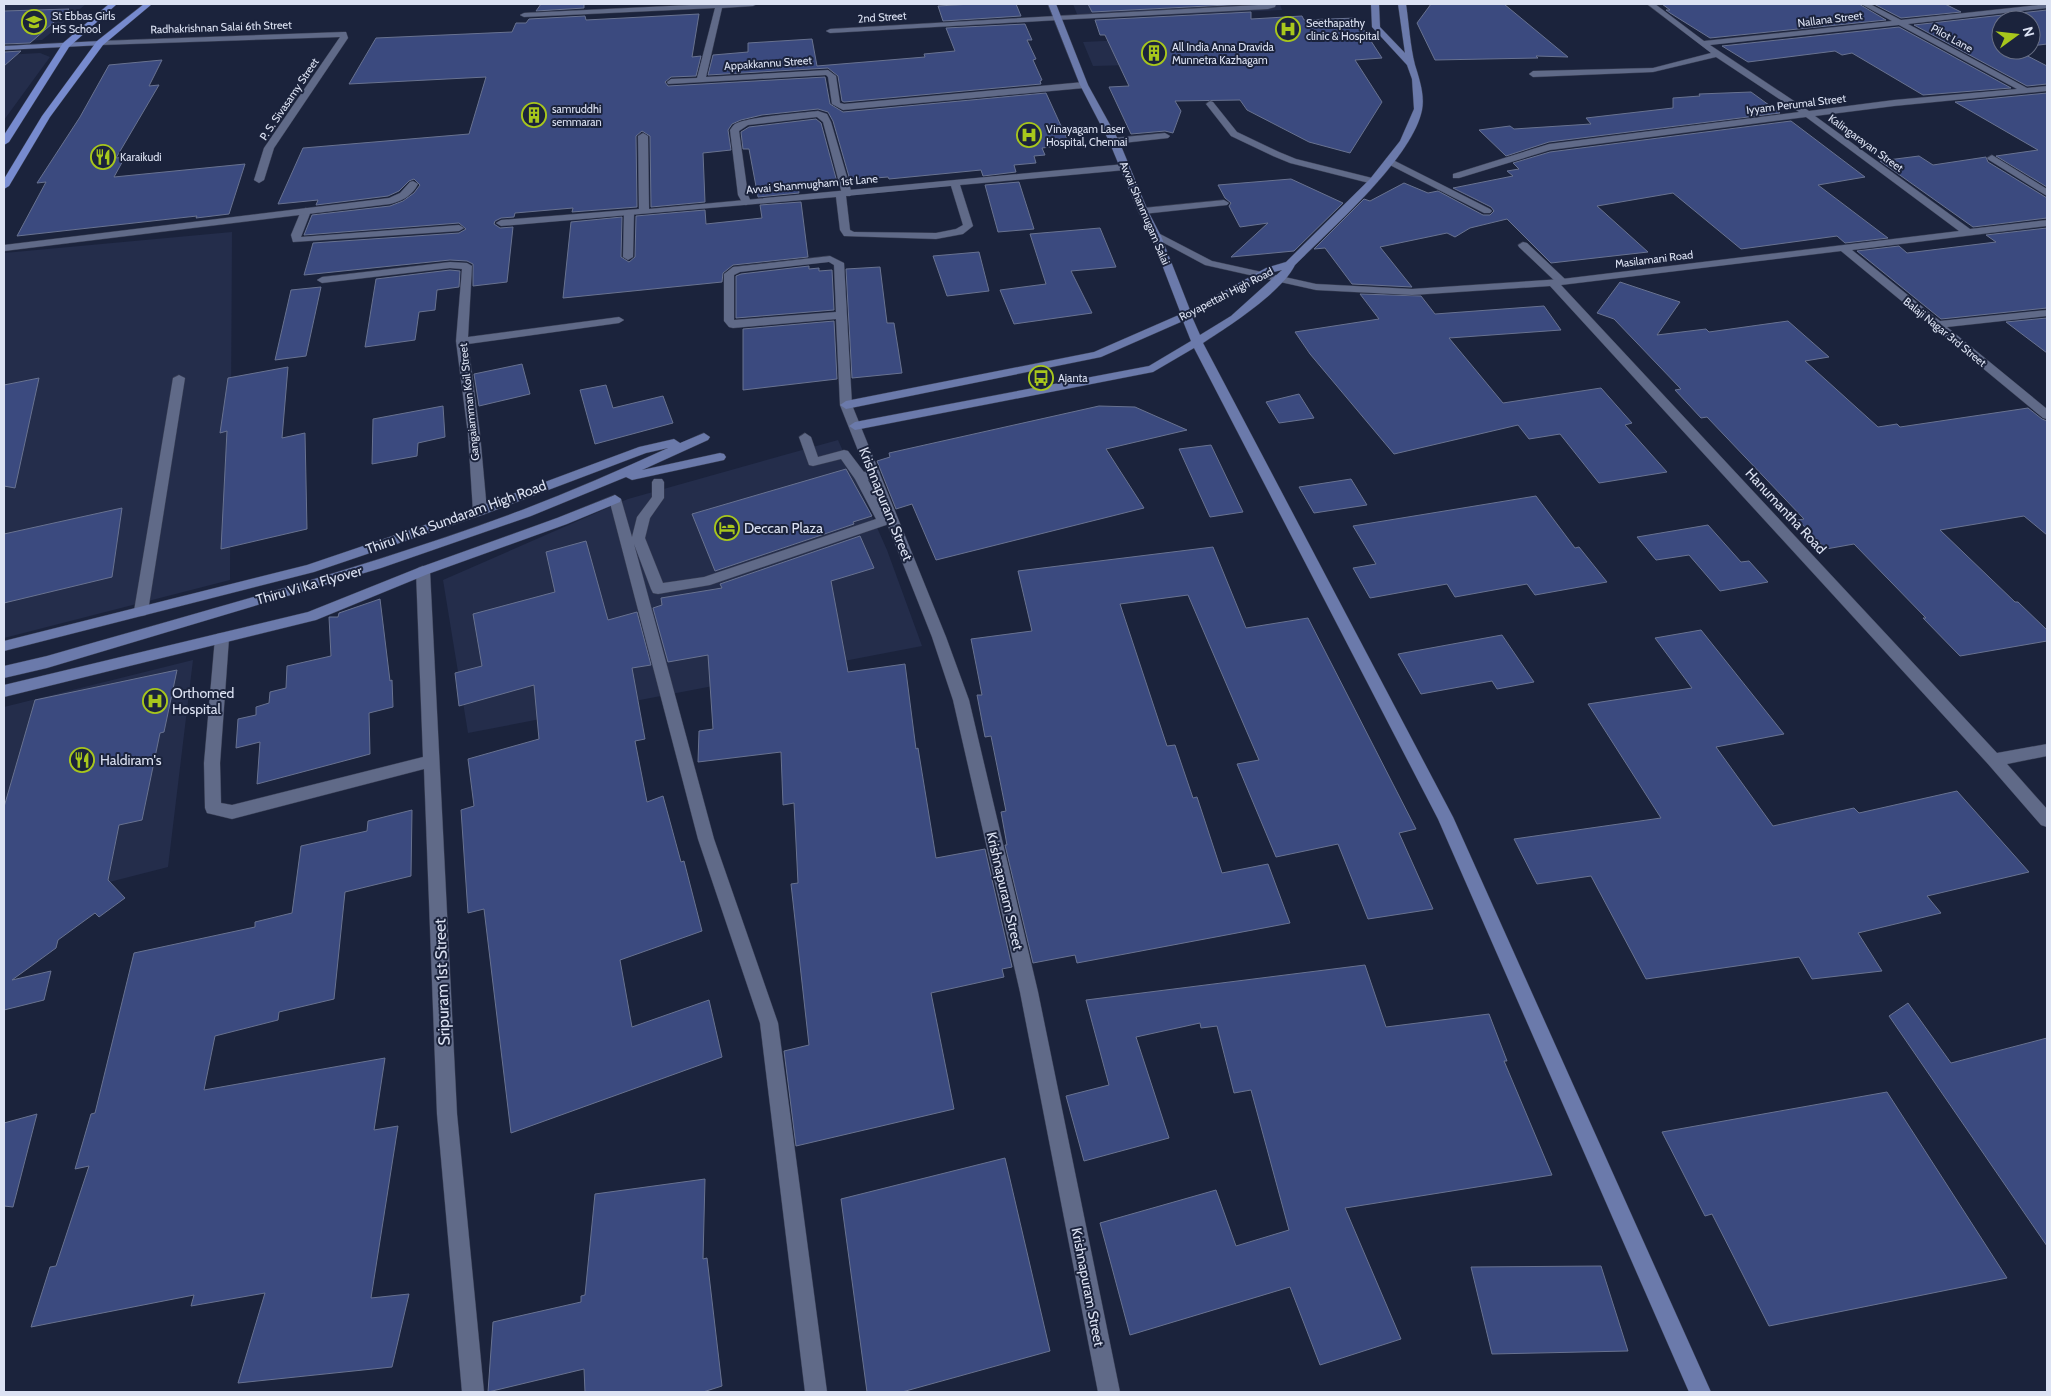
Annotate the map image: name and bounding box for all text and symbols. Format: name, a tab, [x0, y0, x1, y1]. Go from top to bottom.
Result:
street label: 2nd Street	[857, 8, 907, 26]
street label: Nallana Street	[1797, 8, 1864, 30]
school or university icon: St Ebbas Girls HS School	[21, 9, 47, 35]
place label: St Ebbas Girls HS School	[52, 9, 116, 36]
north arrow	[1991, 10, 2041, 60]
hospital icon: Seethapathy clinic & Hospital	[1275, 16, 1301, 42]
place label: Seethapathy clinic & Hospital	[1306, 16, 1380, 43]
street label: Radhakrishnan Salai 6th Street	[150, 18, 292, 36]
street label: Pilot Lane	[1929, 21, 1976, 55]
text: N	[2019, 25, 2039, 39]
building icon: All India Anna Dravida Munnetra Kazhagam	[1141, 40, 1167, 66]
place label: All India Anna Dravida Munnetra Kazhagam	[1172, 40, 1274, 67]
street label: Appakkannu Street	[724, 53, 813, 73]
street label: P. S. Sivasamy Street	[256, 55, 322, 143]
street label: Iyyam Perumal Street	[1745, 91, 1847, 117]
building icon: samruddhi semmaran	[521, 102, 547, 128]
place label: samruddhi semmaran	[552, 102, 602, 129]
street label: Kalingarayan Street	[1826, 111, 1907, 175]
hospital icon: Vinayagam Laser Hospital, Chennai	[1016, 122, 1042, 148]
place label: Vinayagam Laser Hospital, Chennai	[1046, 122, 1127, 149]
restaurant icon: Karaikudi	[90, 144, 116, 170]
place label: Karaikudi	[120, 150, 162, 164]
street label: Avvai Shanmugam Salai	[1117, 159, 1173, 267]
street label: Avvai Shanmugham 1st Lane	[746, 171, 879, 197]
street label: Masilamani Road	[1614, 247, 1694, 271]
street label: Royapettah High Road	[1177, 264, 1275, 324]
street label: Balaji Nagar 3rd Street	[1901, 294, 1990, 370]
street label: Gangaiamman Koil Street	[456, 342, 482, 461]
bus stop icon: Ajanta	[1028, 365, 1054, 391]
place label: Ajanta	[1058, 371, 1088, 385]
street label: Krishnapuram Street	[855, 445, 917, 564]
street label: Hanumantha Road	[1742, 464, 1830, 558]
street label: Thiru Vi Ka Sundaram High Road	[363, 476, 549, 558]
hotel icon: Deccan Plaza	[714, 515, 740, 541]
place label: Deccan Plaza	[744, 519, 823, 537]
street label: Thiru Vi Ka Flyover	[254, 561, 365, 609]
place label: Orthomed Hospital	[172, 684, 234, 718]
hospital icon: Orthomed Hospital	[142, 688, 168, 714]
restaurant icon: Haldiram's	[69, 747, 95, 773]
place label: Haldiram's	[100, 751, 162, 769]
street label: Krishnapuram Street	[983, 830, 1027, 952]
street label: Sripuram 1st Street	[430, 918, 454, 1046]
street label: Krishnapuram Street	[1068, 1226, 1108, 1348]

